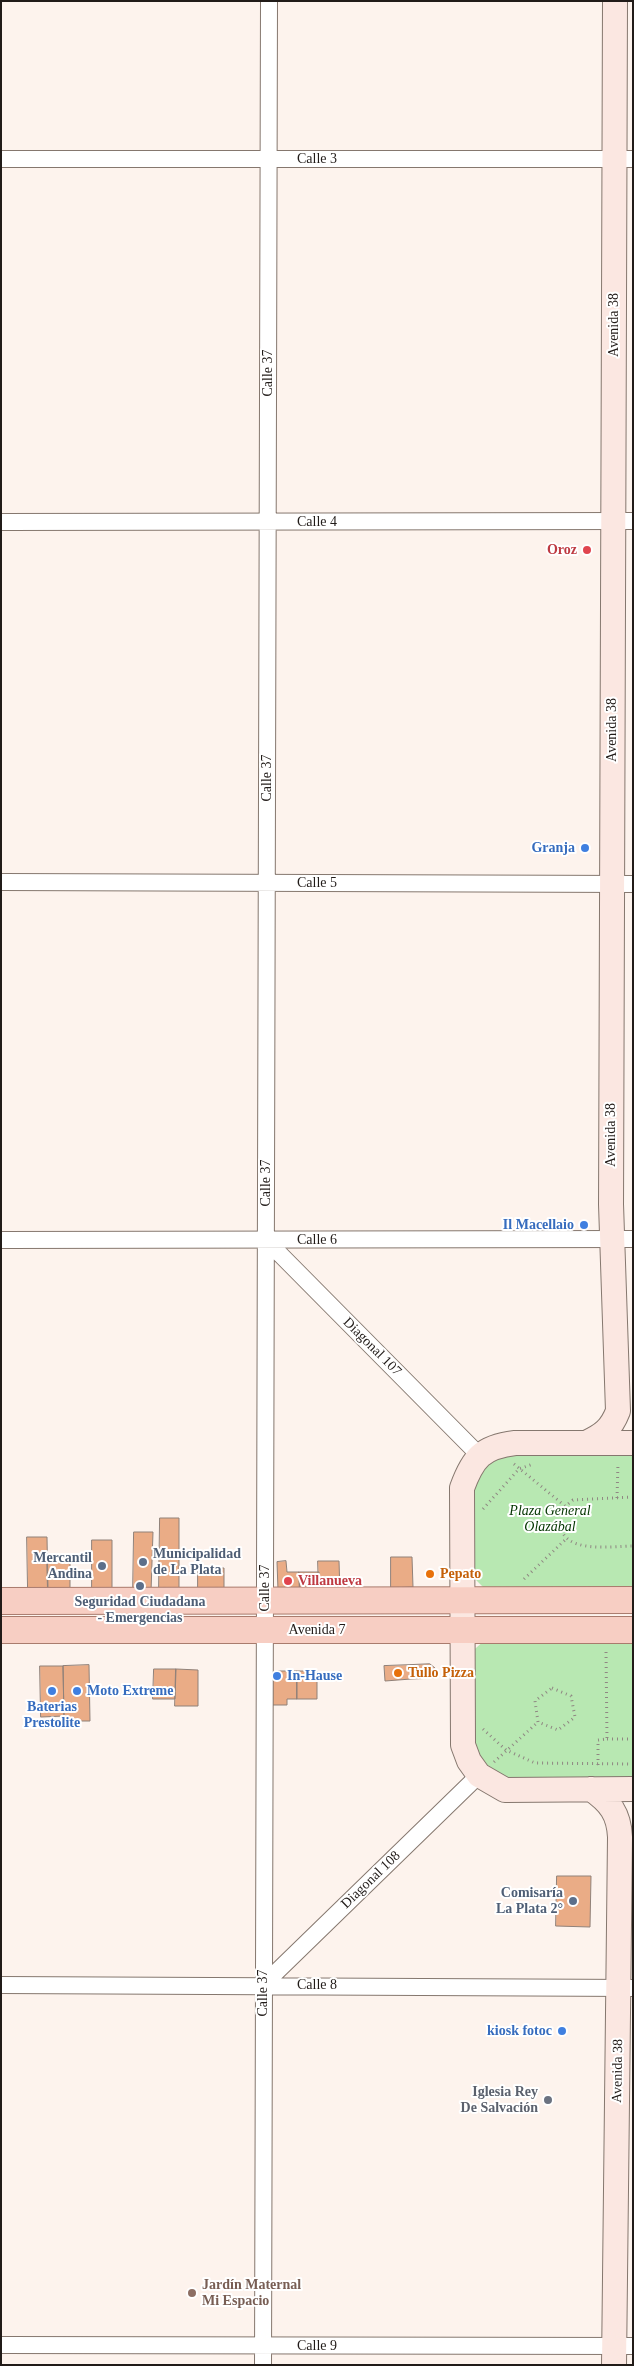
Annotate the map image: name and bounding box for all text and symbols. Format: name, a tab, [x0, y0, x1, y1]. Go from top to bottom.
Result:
street label: Calle 3	[297, 151, 337, 167]
street label: Avenida 38	[606, 293, 622, 357]
street label: Calle 37	[260, 349, 276, 397]
street label: Calle 4	[297, 514, 337, 530]
place label: Oroz	[547, 542, 577, 558]
marker: Oroz	[581, 544, 593, 556]
street label: Avenida 38	[604, 698, 620, 762]
street label: Calle 37	[259, 754, 275, 802]
place label: Granja	[531, 840, 575, 856]
marker: Granja	[579, 842, 591, 854]
street label: Calle 5	[297, 875, 337, 891]
street label: Avenida 38	[603, 1103, 619, 1167]
street label: Calle 37	[258, 1159, 274, 1207]
place label: Il Macellaio	[503, 1217, 574, 1233]
marker: Il Macellaio	[578, 1219, 590, 1231]
street label: Calle 6	[297, 1232, 337, 1248]
street label: Diagonal 107	[339, 1314, 405, 1380]
park label: Plaza General Olazábal	[509, 1503, 591, 1535]
place label: Municipalidad de La Plata	[153, 1546, 241, 1578]
place label: Mercantil Andina	[33, 1550, 92, 1582]
marker: Municipalidad de La Plata	[137, 1556, 149, 1568]
marker: Mercantil Andina	[96, 1560, 108, 1572]
street label: Calle 37	[257, 1564, 273, 1612]
place label: Pepato	[440, 1566, 481, 1582]
marker: Pepato	[424, 1568, 436, 1580]
place label: Villanueva	[298, 1573, 362, 1589]
marker: Villanueva	[282, 1575, 294, 1587]
marker: Seguridad Ciudadana - Emergencias	[134, 1580, 146, 1592]
place label: Seguridad Ciudadana - Emergencias	[74, 1594, 206, 1626]
street label: Avenida 7	[289, 1622, 345, 1638]
place label: Tullo Pizza	[408, 1665, 474, 1681]
marker: Tullo Pizza	[392, 1667, 404, 1679]
place label: In-Hause	[287, 1668, 342, 1684]
marker: In-Hause	[271, 1670, 283, 1682]
place label: Moto Extreme	[87, 1683, 173, 1699]
marker: Baterias Prestolite	[46, 1685, 58, 1697]
marker: Moto Extreme	[71, 1685, 83, 1697]
place label: Baterias Prestolite	[24, 1699, 80, 1731]
street label: Diagonal 108	[338, 1848, 404, 1912]
place label: Comisaría La Plata 2°	[496, 1885, 563, 1918]
marker: Comisaría La Plata 2°	[567, 1895, 579, 1907]
street label: Calle 37	[255, 1969, 271, 2017]
street label: Calle 8	[297, 1977, 337, 1993]
place label: kiosk fotoc	[487, 2023, 552, 2039]
marker: kiosk fotoc	[556, 2025, 568, 2037]
street label: Avenida 38	[609, 2039, 627, 2103]
place label: Iglesia Rey De Salvación	[461, 2084, 538, 2116]
marker: Iglesia Rey De Salvación	[542, 2094, 554, 2106]
place label: Jardín Maternal Mi Espacio	[202, 2277, 301, 2310]
marker: Jardín Maternal Mi Espacio	[186, 2287, 198, 2299]
street label: Calle 9	[297, 2338, 337, 2354]

